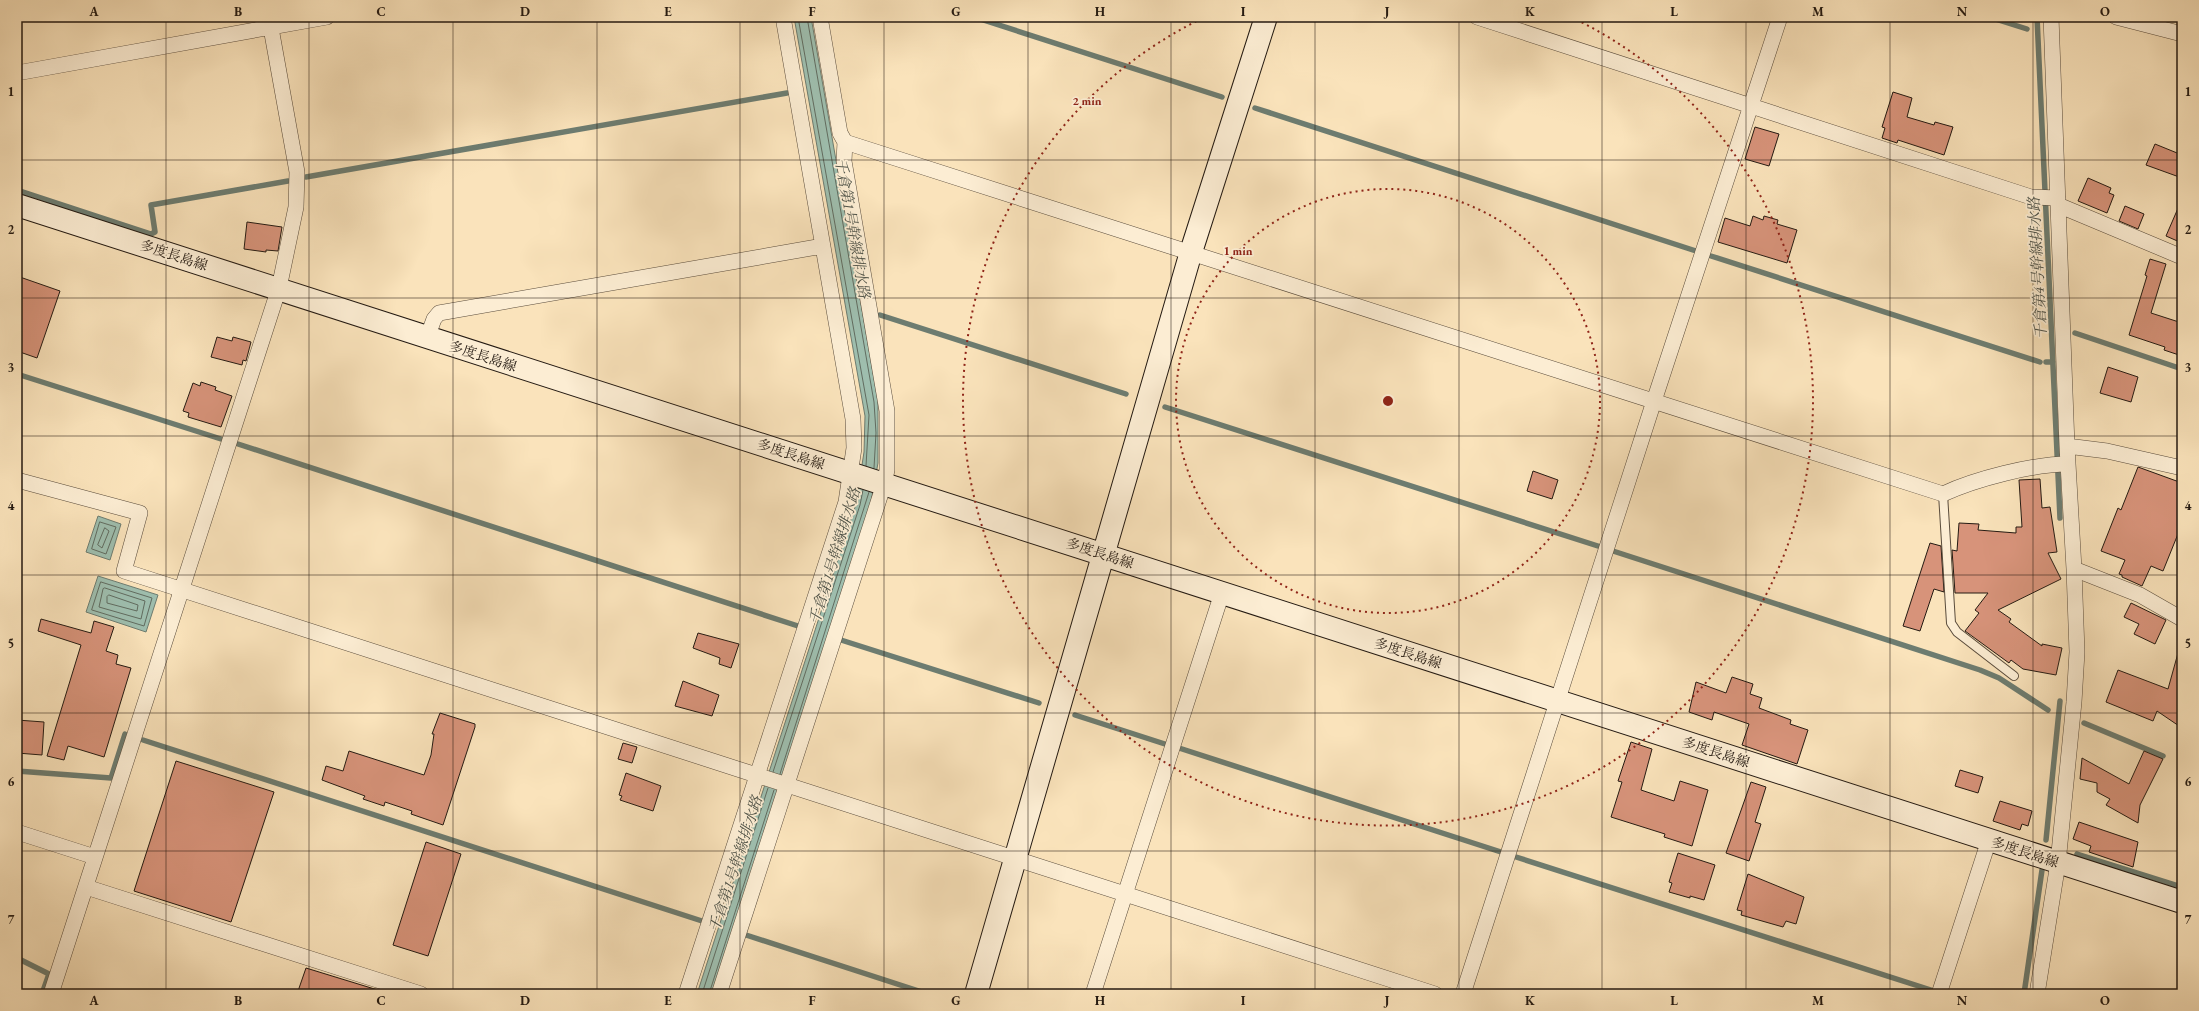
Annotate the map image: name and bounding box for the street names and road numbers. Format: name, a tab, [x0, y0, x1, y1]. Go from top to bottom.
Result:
street label: 多度長島線	[138, 236, 210, 274]
street label: 多度長島線	[447, 337, 519, 375]
street label: 多度長島線	[755, 435, 827, 473]
street label: 多度長島線	[1064, 534, 1136, 572]
street label: 多度長島線	[1372, 634, 1444, 672]
street label: 多度長島線	[1680, 733, 1752, 771]
street label: 多度長島線	[1989, 833, 2061, 871]

